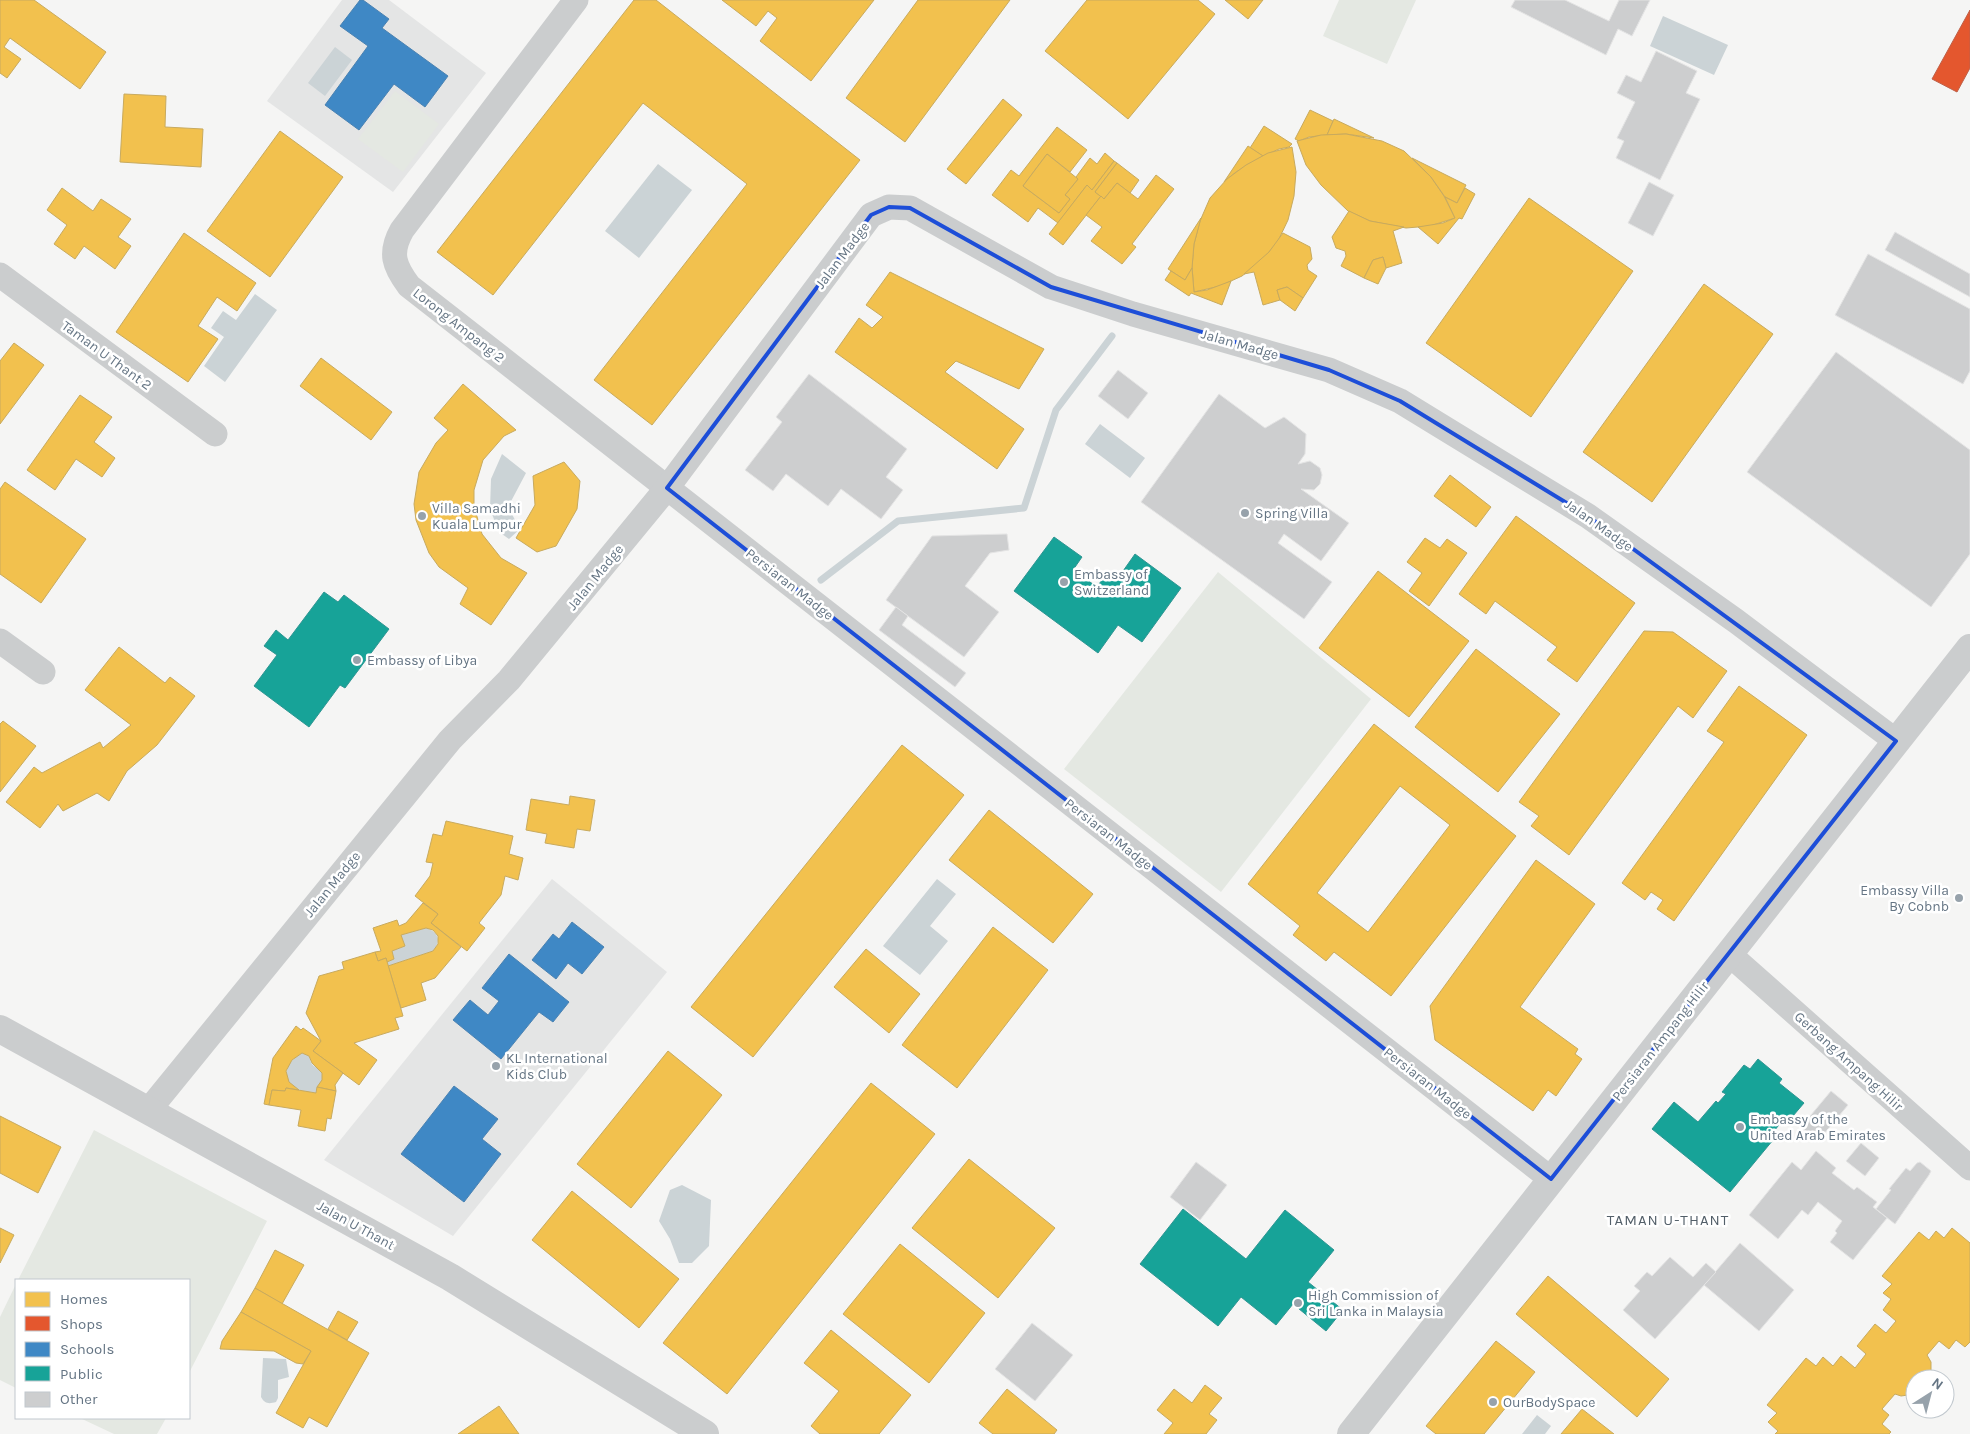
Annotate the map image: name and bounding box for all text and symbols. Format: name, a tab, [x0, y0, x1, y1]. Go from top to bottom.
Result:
street label: Jalan Madge	[812, 218, 873, 292]
street label: Lorong Ampang 2	[410, 284, 508, 366]
street label: Taman U Thant 2	[58, 317, 155, 394]
street label: Jalan Madge	[1199, 325, 1281, 364]
street label: Jalan Madge	[1561, 496, 1636, 555]
place label: Villa Samadhi Kuala Lumpur	[432, 500, 522, 533]
place label: Spring Villa	[1255, 505, 1328, 522]
marker: Spring Villa	[1239, 507, 1251, 519]
marker: Villa Samadhi Kuala Lumpur	[416, 510, 428, 522]
street label: Jalan Madge	[564, 541, 627, 614]
street label: Persiaran Madge	[742, 545, 837, 624]
place label: Embassy of Switzerland	[1074, 566, 1149, 599]
marker: Embassy of Switzerland	[1058, 576, 1070, 588]
place label: Embassy of Libya	[367, 652, 477, 669]
marker: Embassy of Libya	[351, 654, 363, 666]
street label: Persiaran Madge	[1061, 795, 1156, 874]
street label: Jalan Madge	[301, 848, 364, 921]
place label: Embassy Villa By Cobnb	[1860, 882, 1949, 915]
marker: Embassy Villa By Cobnb	[1953, 892, 1965, 904]
street label: Persiaran Ampang Hilir	[1608, 977, 1713, 1105]
street label: Gerbang Ampang Hilir	[1791, 1008, 1907, 1115]
street label: Persiaran Madge	[1380, 1044, 1475, 1123]
place label: KL International Kids Club	[506, 1050, 608, 1083]
marker: KL International Kids Club	[490, 1060, 502, 1072]
place label: Embassy of the United Arab Emirates	[1750, 1111, 1886, 1144]
marker: Embassy of the United Arab Emirates	[1734, 1121, 1746, 1133]
street label: Jalan U Thant	[314, 1197, 398, 1254]
district label: TAMAN U-THANT	[1607, 1211, 1729, 1229]
legend	[15, 1279, 190, 1419]
place label: High Commission of Sri Lanka in Malaysia	[1308, 1287, 1444, 1320]
text: Homes	[60, 1290, 108, 1308]
marker: High Commission of Sri Lanka in Malaysia	[1292, 1297, 1304, 1309]
text: Shops	[60, 1315, 103, 1333]
text: Schools	[60, 1340, 114, 1358]
text: Public	[60, 1365, 103, 1383]
north arrow	[1905, 1369, 1955, 1419]
text: N	[1928, 1374, 1946, 1394]
text: Other	[60, 1390, 98, 1408]
place label: OurBodySpace	[1503, 1394, 1596, 1411]
marker: OurBodySpace	[1487, 1396, 1499, 1408]

